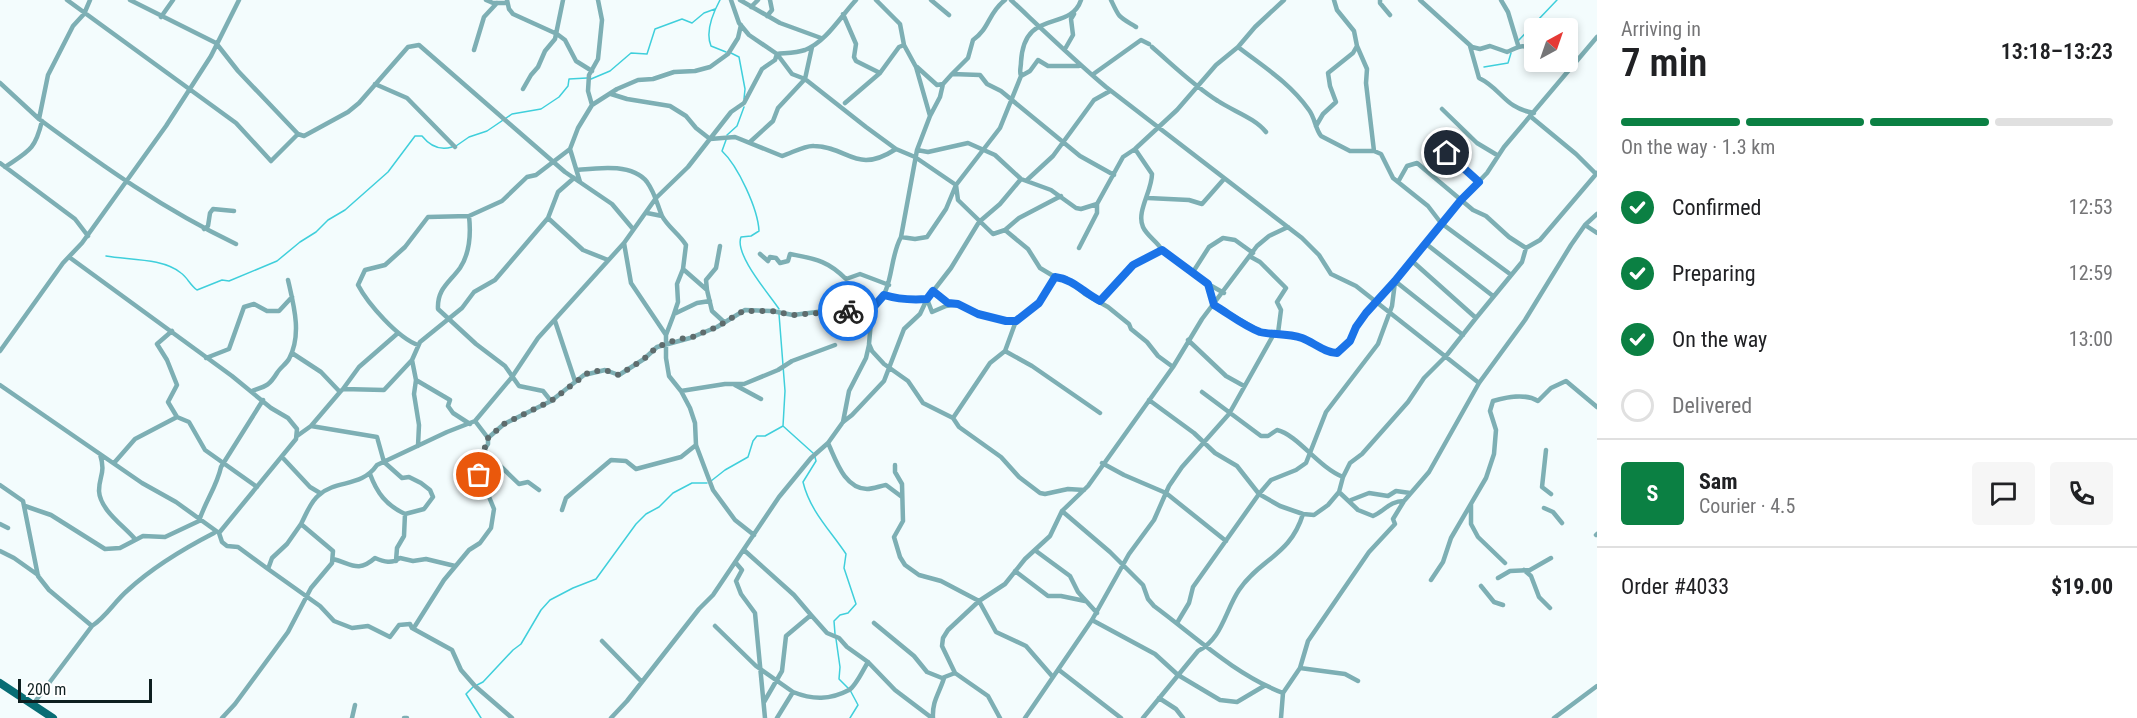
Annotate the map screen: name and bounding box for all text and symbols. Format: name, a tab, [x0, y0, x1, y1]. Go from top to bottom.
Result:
text: Arriving in	[1621, 17, 1701, 41]
north arrow	[1524, 18, 1578, 72]
map controls	[1524, 18, 1578, 72]
text: 13:18–13:23	[2001, 39, 2113, 64]
text: 7 min	[1621, 40, 1707, 86]
pin	[1421, 127, 1472, 178]
text: On the way · 1.3 km	[1621, 135, 1775, 159]
icon: home	[1430, 136, 1463, 169]
icon: check	[1621, 191, 1654, 224]
text: Confirmed	[1672, 195, 1761, 220]
text: 12:53	[2069, 195, 2113, 219]
icon: check	[1621, 257, 1654, 290]
text: Preparing	[1672, 261, 1756, 286]
text: 12:59	[2069, 261, 2113, 285]
courier	[818, 281, 878, 341]
icon: bike	[832, 295, 865, 328]
icon: check	[1621, 323, 1654, 356]
text: On the way	[1672, 327, 1767, 352]
text: 13:00	[2069, 327, 2113, 351]
text: Delivered	[1672, 393, 1752, 418]
pin	[453, 449, 504, 500]
icon: bag	[462, 458, 495, 491]
button: chat	[1972, 462, 2035, 525]
button: phone	[2050, 462, 2113, 525]
text: Sam	[1699, 469, 1738, 494]
text: S	[1647, 481, 1658, 506]
text: Courier · 4.5	[1699, 494, 1795, 518]
text: Order #4033	[1621, 574, 1729, 599]
text: $19.00	[2051, 574, 2113, 599]
scale bar	[18, 676, 152, 704]
text: 200 m	[27, 680, 66, 699]

